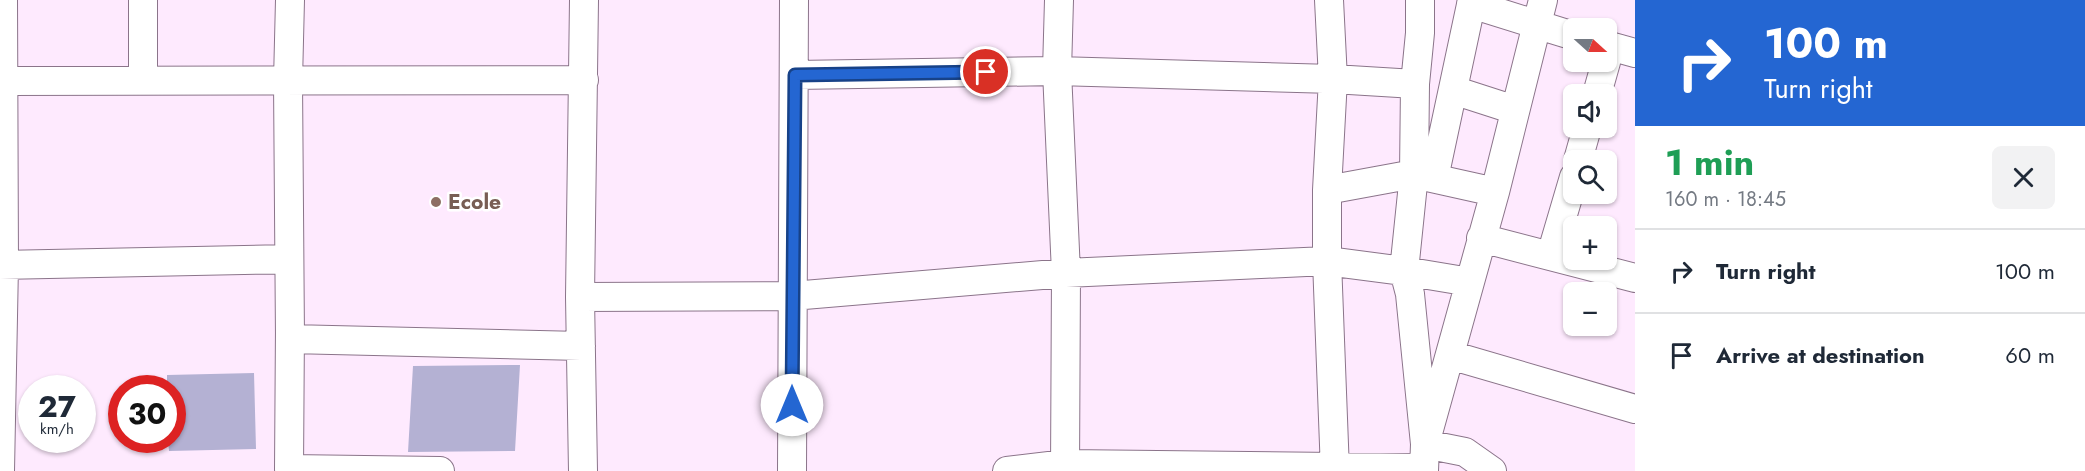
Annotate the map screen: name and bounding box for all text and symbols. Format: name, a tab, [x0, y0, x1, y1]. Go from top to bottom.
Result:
text: 100 m	[1764, 13, 1888, 74]
north arrow	[1563, 18, 1617, 72]
map controls	[1563, 18, 1617, 336]
icon: right	[1665, 24, 1743, 102]
pin	[960, 46, 1011, 97]
icon: arrive	[969, 55, 1002, 88]
text: Turn right	[1764, 69, 1872, 108]
button: sound	[1563, 84, 1617, 138]
text: 1 min	[1665, 136, 1754, 188]
button: close	[1992, 146, 2055, 209]
button: search	[1563, 150, 1617, 204]
text: 160 m · 18:45	[1665, 185, 1786, 214]
place label: Ecole	[448, 187, 501, 217]
marker: Ecole	[429, 195, 443, 209]
button: +	[1563, 216, 1617, 270]
icon: right	[1665, 255, 1698, 288]
text: Turn right	[1716, 255, 1816, 287]
text: 100 m	[1995, 255, 2055, 287]
button: −	[1563, 282, 1617, 336]
icon: arrive	[1665, 339, 1698, 372]
text: Arrive at destination	[1716, 339, 1925, 371]
text: 60 m	[2005, 339, 2055, 371]
position arrow	[760, 373, 824, 437]
speed limit sign: 30	[108, 375, 186, 453]
text: 27	[38, 385, 76, 428]
text: km/h	[40, 418, 74, 440]

